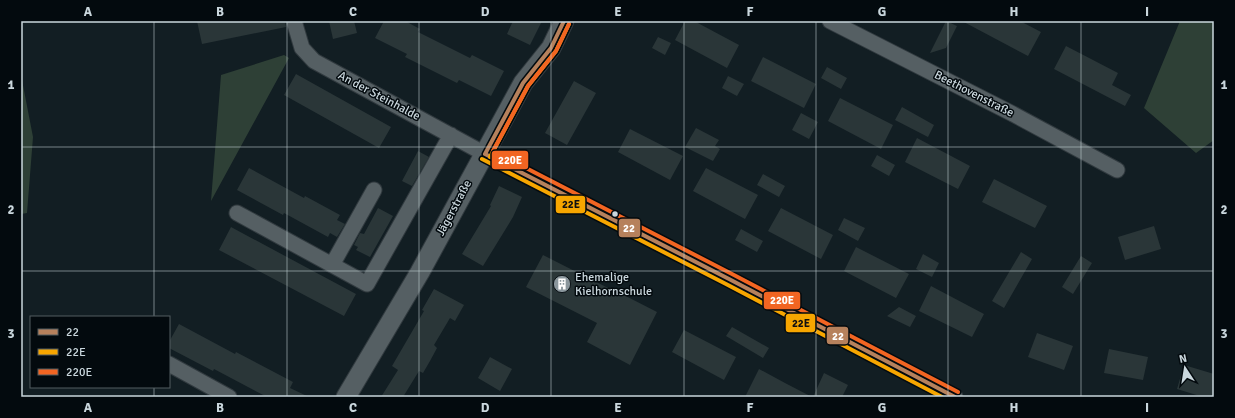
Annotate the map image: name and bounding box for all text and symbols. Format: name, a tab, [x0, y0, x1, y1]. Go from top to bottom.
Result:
text: A	[84, 4, 93, 20]
text: B	[216, 4, 224, 20]
text: C	[349, 4, 357, 20]
text: D	[481, 4, 490, 20]
text: E	[614, 4, 622, 20]
text: F	[747, 4, 754, 20]
text: G	[878, 4, 886, 20]
text: H	[1010, 4, 1018, 20]
text: I	[1145, 4, 1149, 20]
street label: Beethovenstraße	[932, 67, 1016, 121]
street label: An der Steinhalde	[335, 68, 423, 124]
text: 1	[7, 77, 15, 93]
text: 1	[1220, 77, 1228, 93]
line badge: 220E	[491, 150, 529, 170]
text: 220E	[498, 154, 522, 167]
street label: Jägerstraße	[433, 177, 475, 239]
line badge: 22E	[555, 195, 586, 214]
text: 22E	[562, 198, 580, 211]
text: 2	[7, 202, 15, 218]
text: 2	[1220, 202, 1228, 218]
unlabelled marker	[610, 209, 620, 219]
line badge: 22	[618, 218, 641, 238]
text: 22	[623, 222, 635, 235]
place label: Ehemalige Kielhornschule	[575, 270, 652, 299]
building icon: Ehemalige Kielhornschule	[552, 274, 572, 294]
line badge: 220E	[763, 291, 801, 310]
text: 220E	[770, 294, 794, 307]
line badge: 22E	[785, 313, 816, 333]
legend	[30, 316, 170, 388]
text: 22E	[792, 317, 810, 330]
text: 22	[66, 325, 79, 340]
text: 3	[7, 326, 15, 342]
line badge: 22	[826, 326, 849, 345]
text: 3	[1220, 326, 1228, 342]
text: 22	[832, 330, 844, 343]
text: 22E	[66, 345, 86, 360]
north arrow	[1165, 348, 1205, 388]
text: N	[1178, 352, 1188, 366]
text: 220E	[66, 365, 92, 380]
text: A	[84, 400, 93, 416]
text: B	[216, 400, 224, 416]
text: C	[349, 400, 357, 416]
text: D	[481, 400, 490, 416]
text: E	[614, 400, 622, 416]
text: F	[747, 400, 754, 416]
text: G	[878, 400, 886, 416]
text: H	[1010, 400, 1018, 416]
text: I	[1145, 400, 1149, 416]

